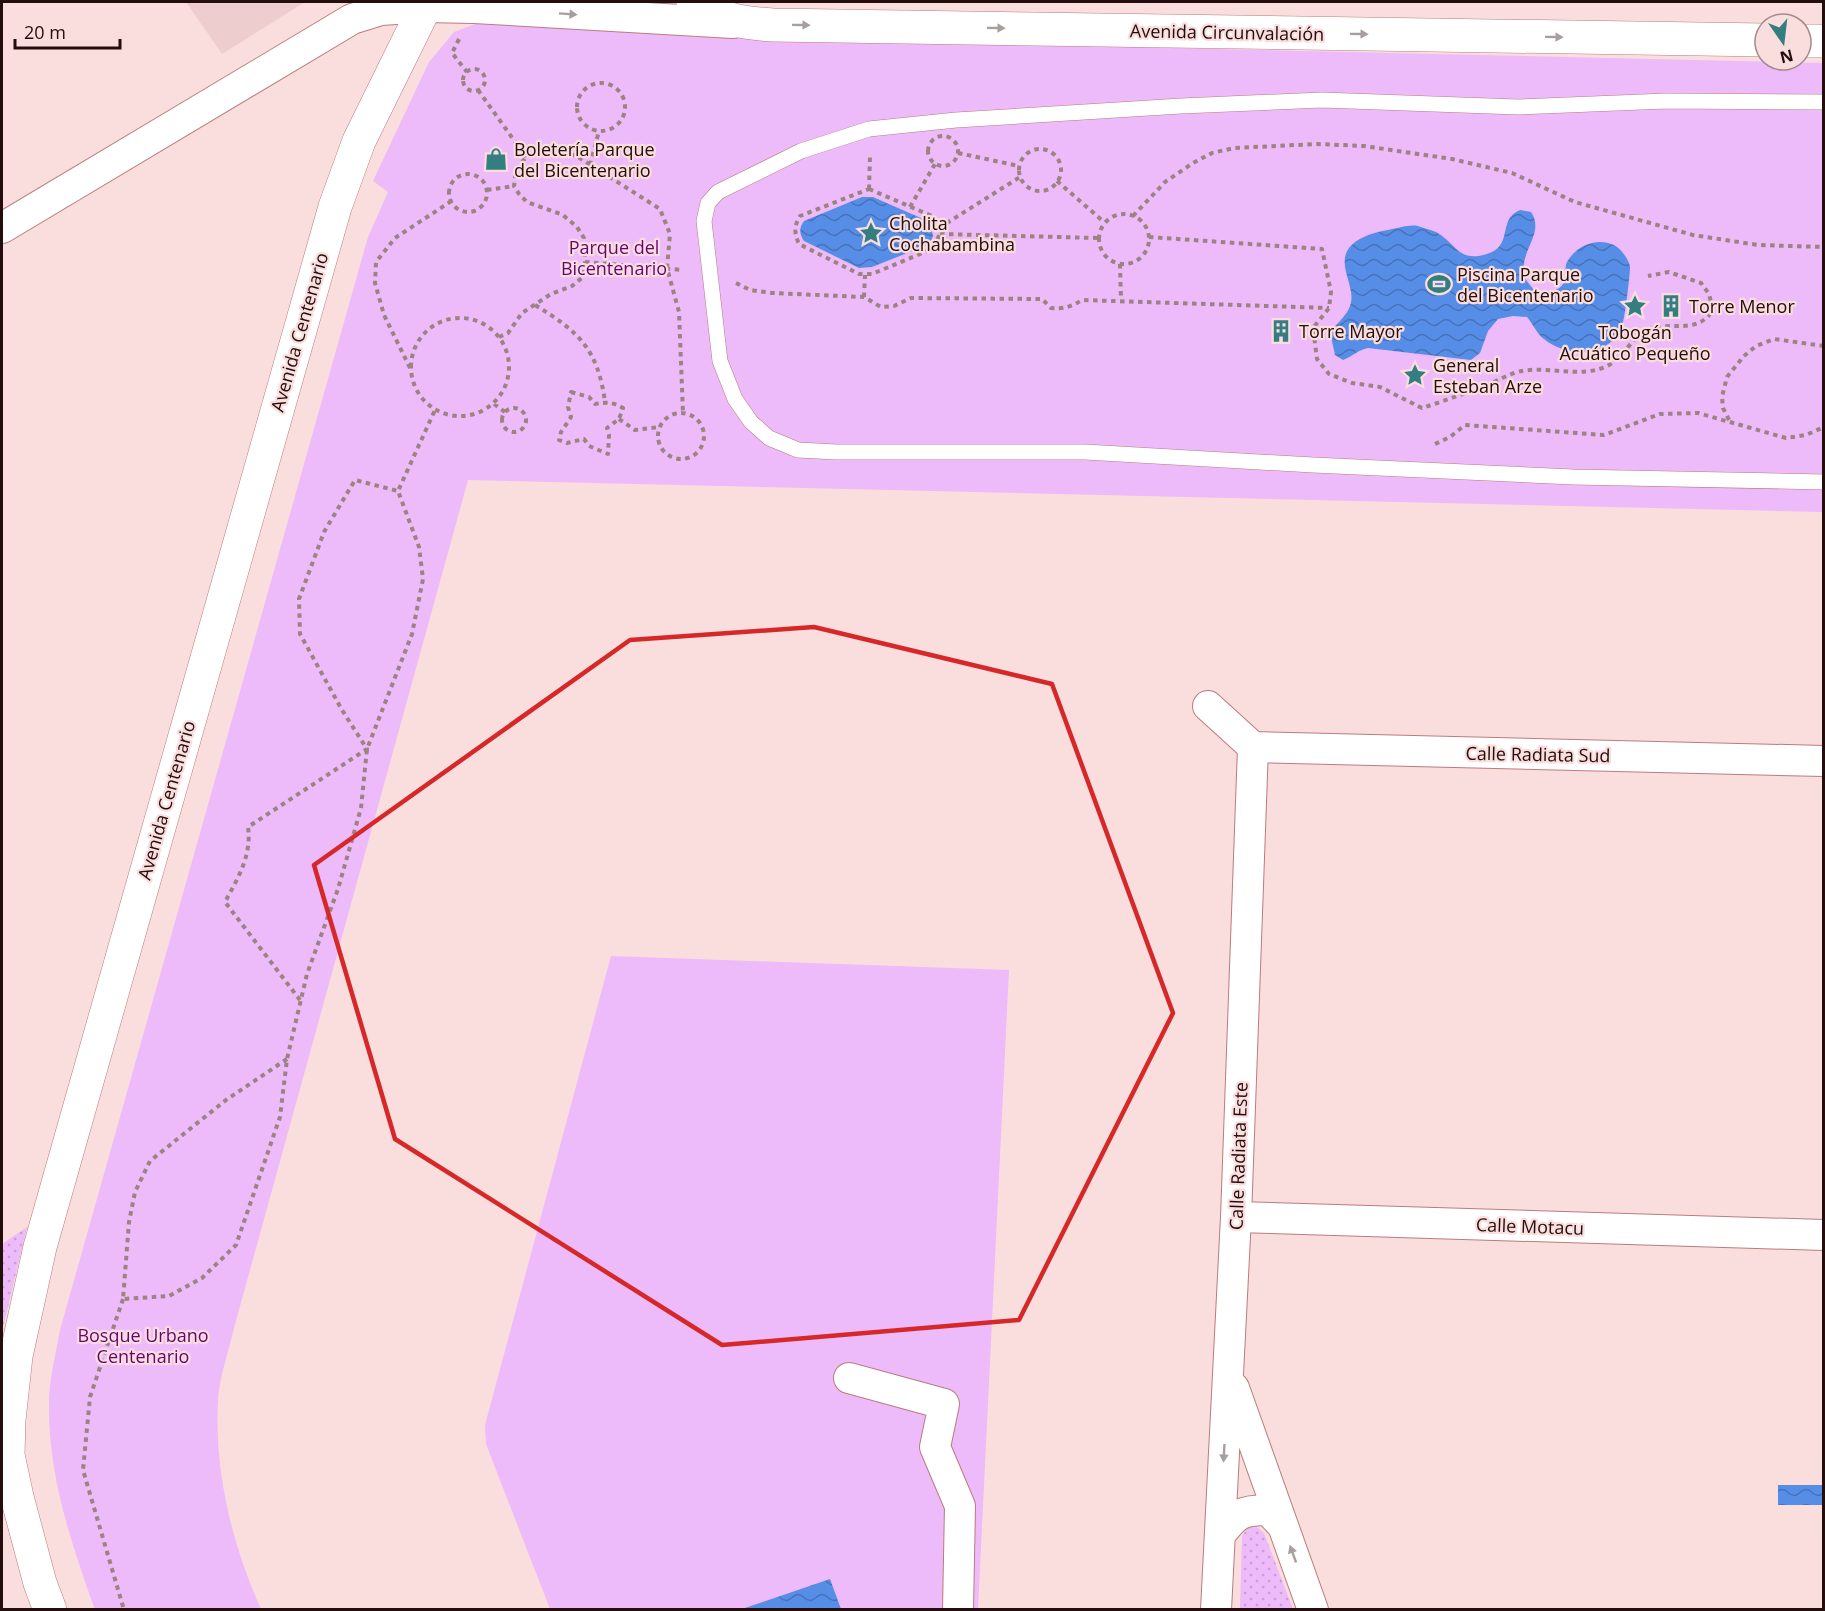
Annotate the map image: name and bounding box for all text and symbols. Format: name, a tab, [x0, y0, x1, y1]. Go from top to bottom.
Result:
one-way arrow	[558, 9, 577, 18]
scale bar	[15, 12, 120, 50]
north arrow	[1753, 12, 1813, 72]
street label: Avenida Circunvalación	[1130, 18, 1324, 46]
text: 20 m	[24, 20, 66, 44]
one-way arrow	[791, 20, 810, 30]
one-way arrow	[986, 23, 1005, 33]
one-way arrow	[1349, 29, 1368, 39]
one-way arrow	[1544, 32, 1563, 42]
text: N	[1778, 44, 1796, 69]
place label: Boletería Parque del Bicentenario	[514, 137, 655, 182]
shop icon: Boletería Parque del Bicentenario	[483, 146, 509, 172]
place label: Cholita Cochabambina	[889, 211, 1015, 256]
place icon: Cholita Cochabambina	[858, 220, 884, 246]
park label: Parque del Bicentenario	[561, 235, 667, 280]
street label: Avenida Centenario	[265, 250, 333, 414]
place label: Piscina Parque del Bicentenario	[1457, 262, 1594, 307]
sports icon: Piscina Parque del Bicentenario	[1426, 271, 1452, 297]
place icon: Tobogán Acuático Pequeño	[1622, 293, 1648, 319]
building icon: Torre Menor	[1658, 293, 1684, 319]
place label: Torre Menor	[1689, 294, 1795, 318]
building icon: Torre Mayor	[1268, 318, 1294, 344]
place label: Torre Mayor	[1299, 319, 1403, 343]
place label: Tobogán Acuático Pequeño	[1559, 320, 1711, 365]
place label: General Esteban Arze	[1433, 353, 1542, 398]
place icon: General Esteban Arze	[1402, 362, 1428, 388]
street label: Avenida Centenario	[132, 718, 200, 882]
street label: Calle Radiata Sud	[1465, 741, 1611, 767]
street label: Calle Radiata Este	[1223, 1082, 1253, 1230]
street label: Calle Motacu	[1475, 1212, 1585, 1240]
park label: Bosque Urbano Centenario	[77, 1323, 209, 1368]
one-way arrow	[1220, 1444, 1229, 1463]
one-way arrow	[1288, 1545, 1298, 1563]

